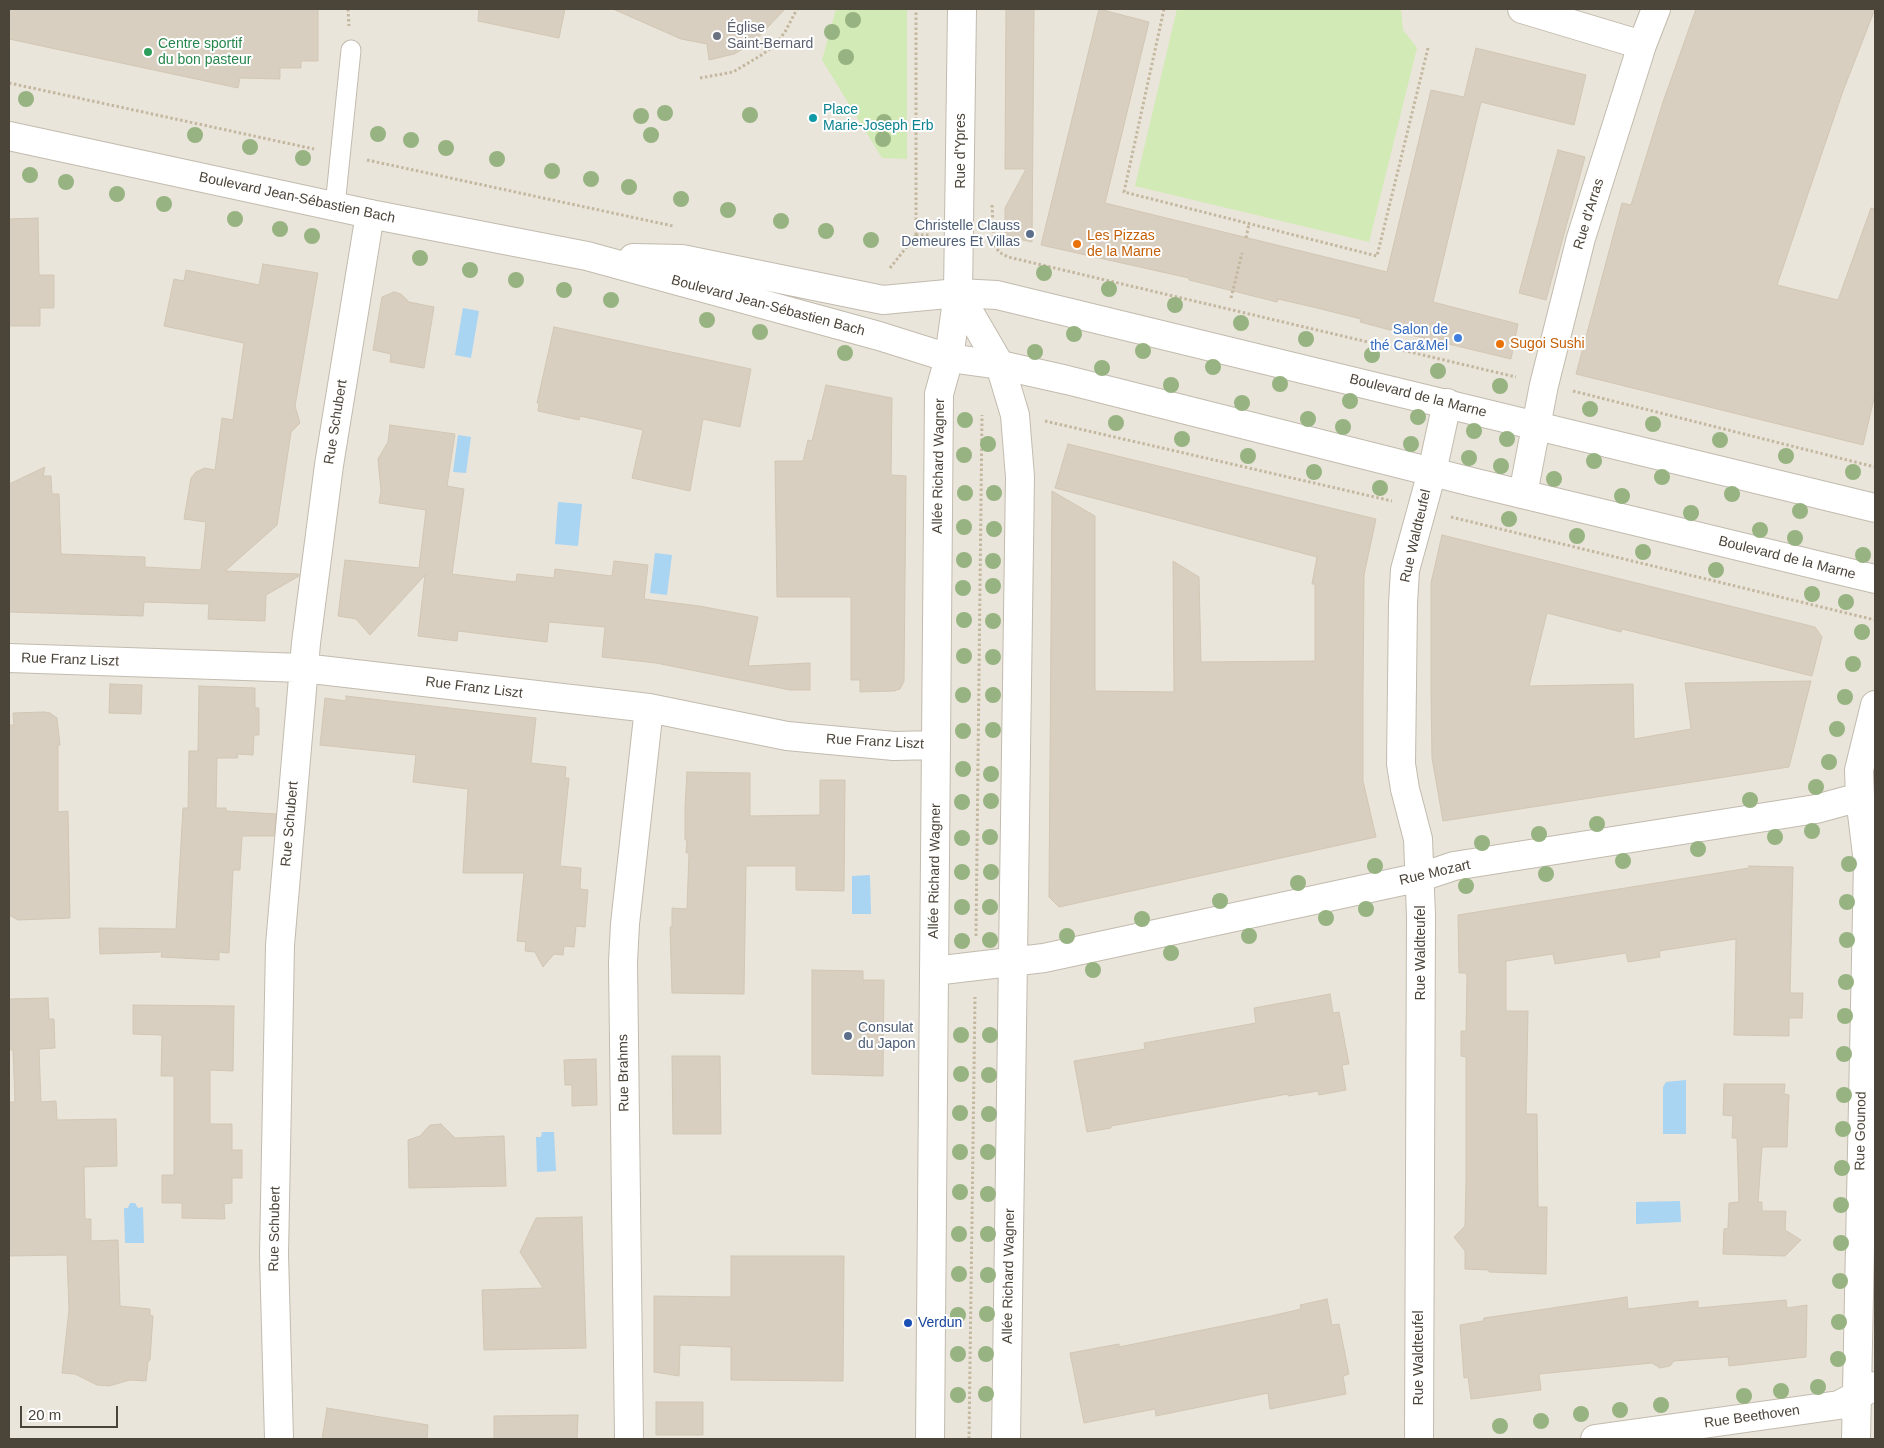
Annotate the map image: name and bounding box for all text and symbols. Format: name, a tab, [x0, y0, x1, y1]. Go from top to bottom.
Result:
place label: Église Saint-Bernard	[727, 20, 813, 52]
marker: Église Saint-Bernard	[711, 30, 723, 42]
place label: Centre sportif du bon pasteur	[158, 36, 251, 68]
marker: Centre sportif du bon pasteur	[142, 46, 154, 58]
place label: Place Marie-Joseph Erb	[823, 102, 933, 134]
marker: Place Marie-Joseph Erb	[807, 112, 819, 124]
street label: Rue d'Ypres	[953, 113, 969, 189]
street label: Boulevard Jean-Sébastien Bach	[197, 169, 397, 227]
street label: Rue d'Arras	[1570, 176, 1608, 252]
place label: Christelle Clauss Demeures Et Villas	[901, 218, 1020, 250]
marker: Christelle Clauss Demeures Et Villas	[1024, 228, 1036, 240]
place label: Les Pizzas de la Marne	[1087, 228, 1161, 260]
marker: Les Pizzas de la Marne	[1071, 238, 1083, 250]
street label: Boulevard Jean-Sébastien Bach	[669, 272, 867, 340]
place label: Salon de thé Car&Mel	[1370, 322, 1448, 354]
marker: Salon de thé Car&Mel	[1452, 332, 1464, 344]
place label: Sugoi Sushi	[1510, 336, 1585, 352]
marker: Sugoi Sushi	[1494, 338, 1506, 350]
street label: Boulevard de la Marne	[1348, 371, 1488, 421]
street label: Rue Schubert	[321, 378, 351, 466]
street label: Allée Richard Wagner	[929, 398, 949, 534]
street label: Rue Waldteufel	[1397, 488, 1435, 584]
street label: Boulevard de la Marne	[1717, 533, 1857, 583]
street label: Rue Franz Liszt	[21, 650, 119, 670]
street label: Rue Franz Liszt	[424, 674, 524, 702]
street label: Rue Franz Liszt	[826, 731, 924, 753]
street label: Rue Schubert	[278, 781, 302, 867]
street label: Allée Richard Wagner	[925, 803, 945, 939]
street label: Rue Mozart	[1398, 857, 1472, 889]
street label: Rue Waldteufel	[1413, 905, 1429, 1001]
place label: Consulat du Japon	[858, 1020, 916, 1052]
marker: Consulat du Japon	[842, 1030, 854, 1042]
street label: Rue Brahms	[615, 1034, 633, 1112]
street label: Rue Gounod	[1852, 1091, 1870, 1171]
street label: Rue Schubert	[266, 1186, 284, 1272]
street label: Allée Richard Wagner	[999, 1208, 1019, 1344]
street label: Rue Waldteufel	[1411, 1310, 1427, 1406]
place label: Verdun	[918, 1315, 962, 1331]
marker: Verdun	[902, 1317, 914, 1329]
scale bar	[22, 1396, 120, 1428]
street label: Rue Beethoven	[1703, 1402, 1801, 1432]
text: 20 m	[28, 1406, 61, 1423]

